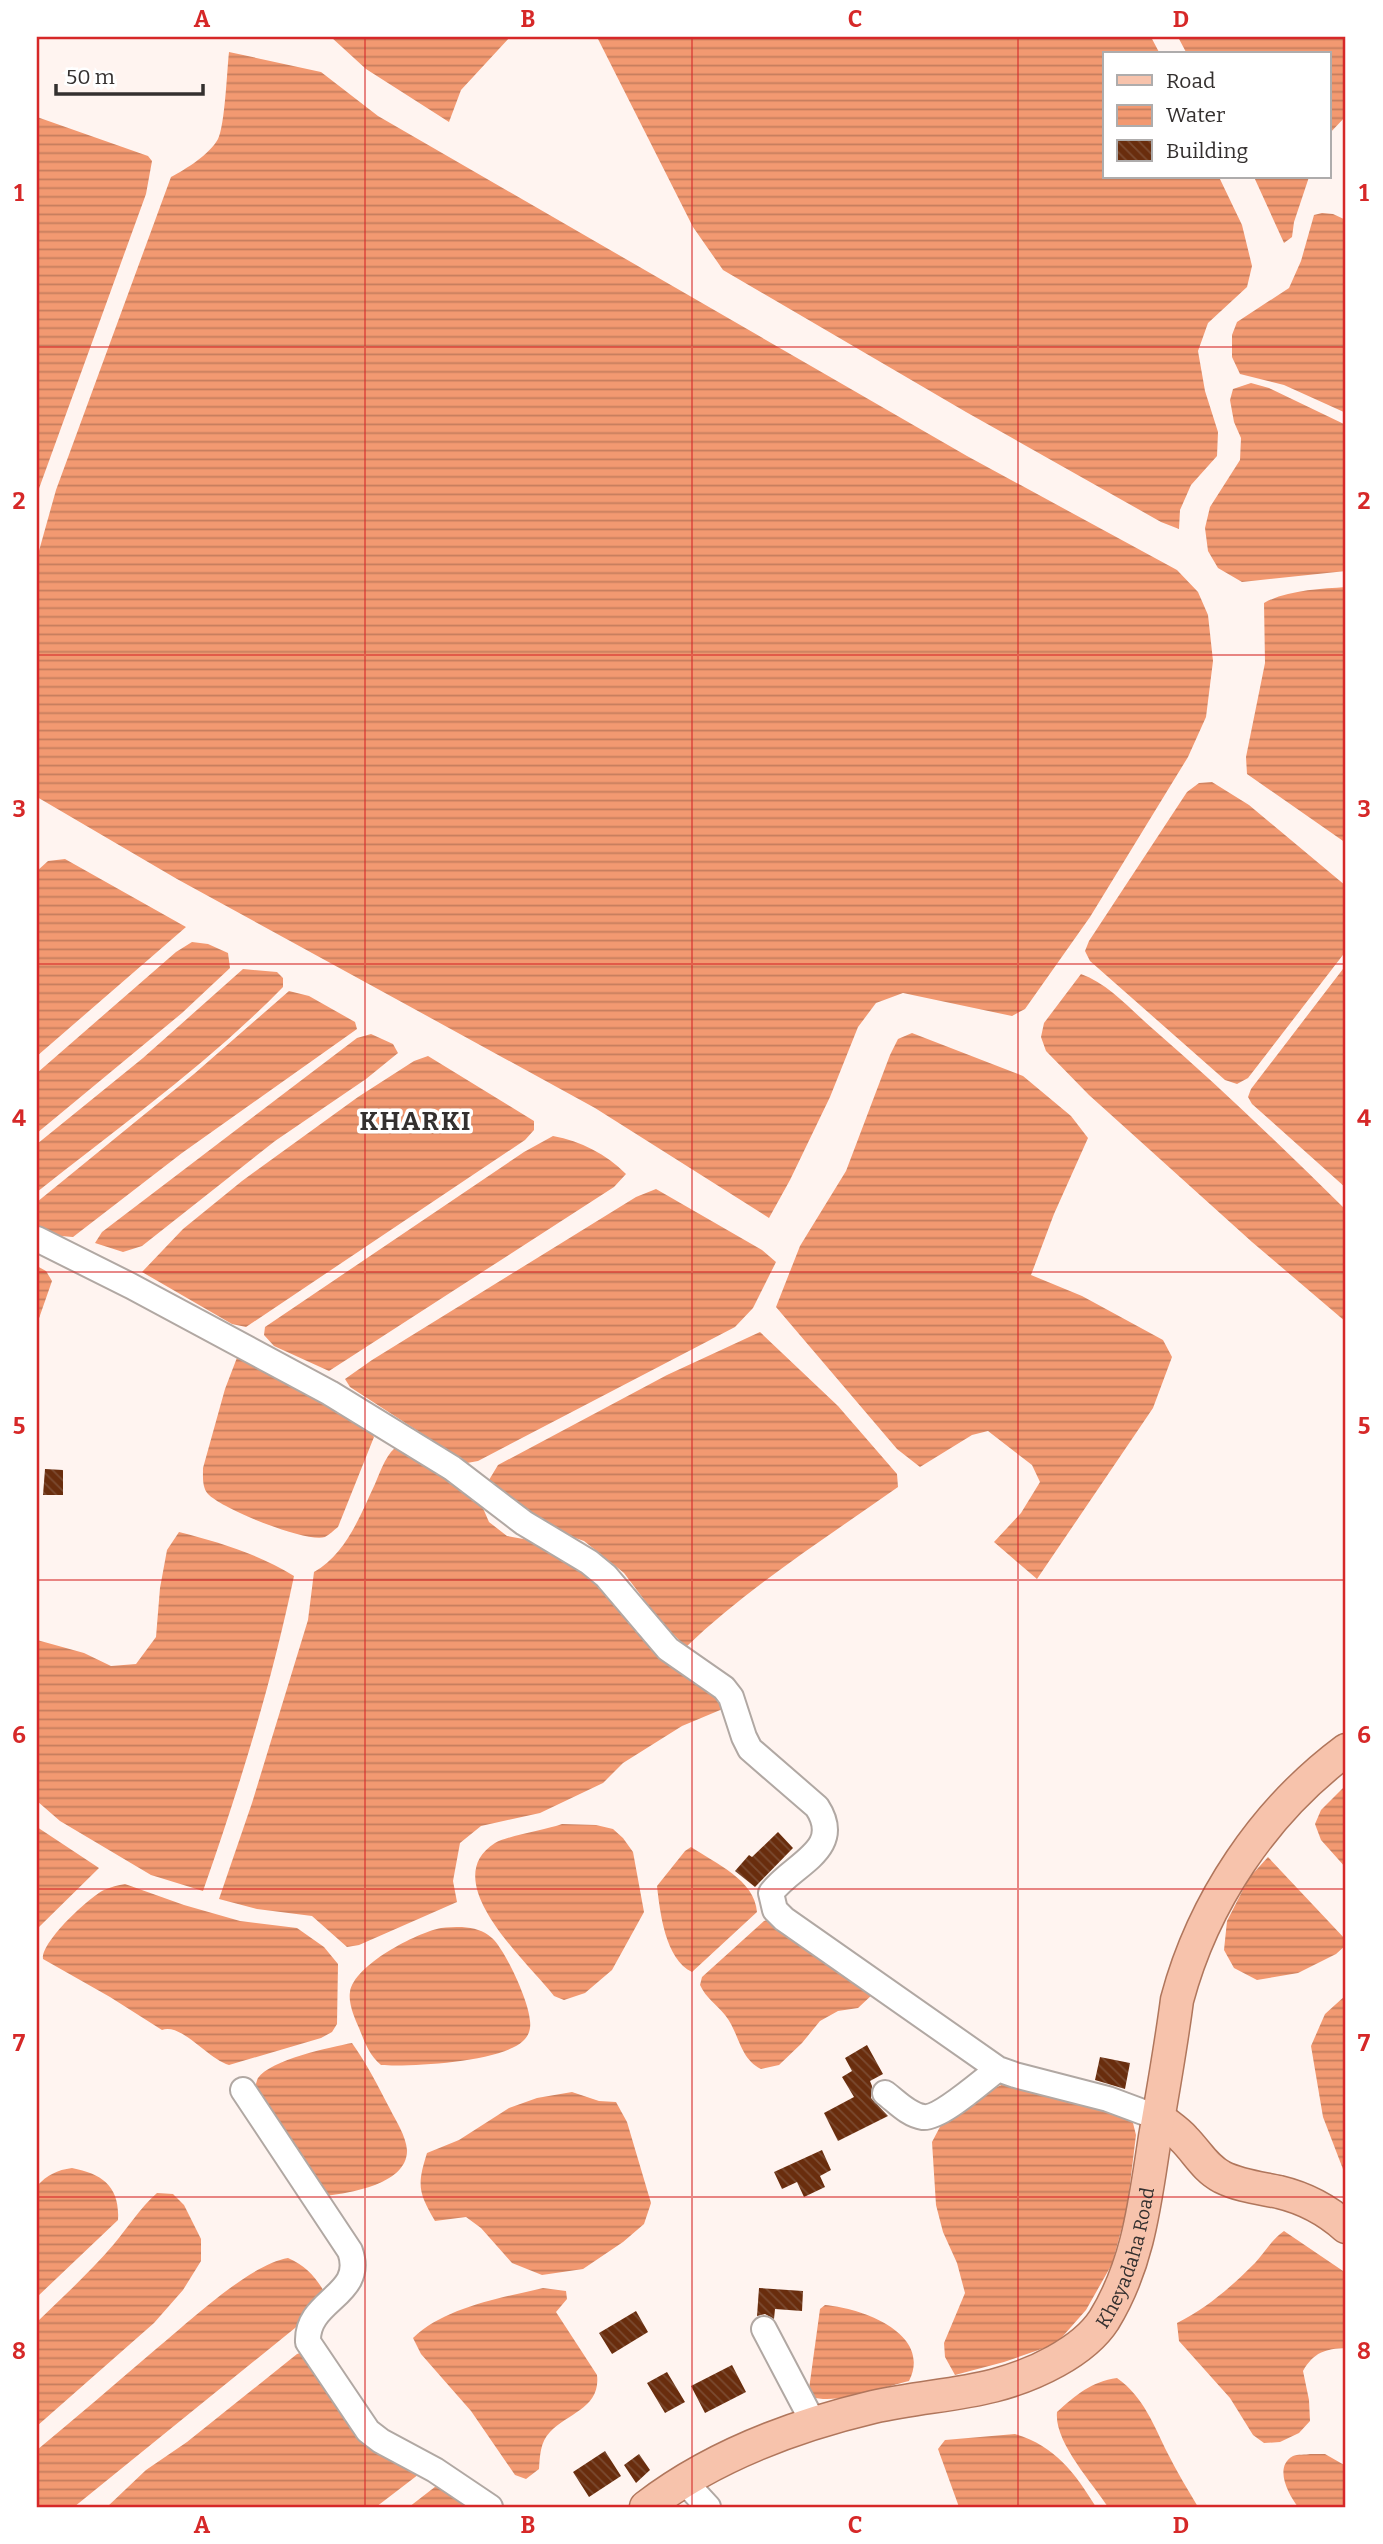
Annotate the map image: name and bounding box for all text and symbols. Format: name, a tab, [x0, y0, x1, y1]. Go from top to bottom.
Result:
text: A	[194, 5, 211, 33]
text: B	[521, 5, 535, 33]
text: C	[848, 5, 862, 33]
text: D	[1173, 5, 1189, 33]
scale bar	[56, 52, 203, 96]
legend	[1103, 52, 1330, 178]
text: 50 m	[66, 64, 115, 90]
text: Road	[1166, 68, 1215, 94]
text: Water	[1166, 102, 1225, 128]
text: Building	[1166, 138, 1249, 164]
text: 1	[14, 179, 24, 207]
text: 1	[1359, 179, 1369, 207]
text: 2	[13, 487, 26, 515]
text: 2	[1358, 487, 1371, 515]
text: 3	[12, 795, 26, 823]
text: 3	[1357, 795, 1371, 823]
text: 4	[12, 1104, 26, 1132]
text: 4	[1357, 1104, 1371, 1132]
district label: KHARKI	[360, 1106, 472, 1137]
text: 5	[13, 1412, 25, 1440]
text: 5	[1358, 1412, 1370, 1440]
text: 6	[12, 1721, 26, 1749]
text: 6	[1357, 1721, 1371, 1749]
text: 7	[13, 2029, 26, 2057]
text: 7	[1358, 2029, 1371, 2057]
street label: Kheyadaha Road	[1091, 2185, 1159, 2332]
text: 8	[12, 2337, 26, 2365]
text: 8	[1357, 2337, 1371, 2365]
text: A	[194, 2511, 211, 2539]
text: B	[521, 2511, 535, 2539]
text: C	[848, 2511, 862, 2539]
text: D	[1173, 2511, 1189, 2539]

